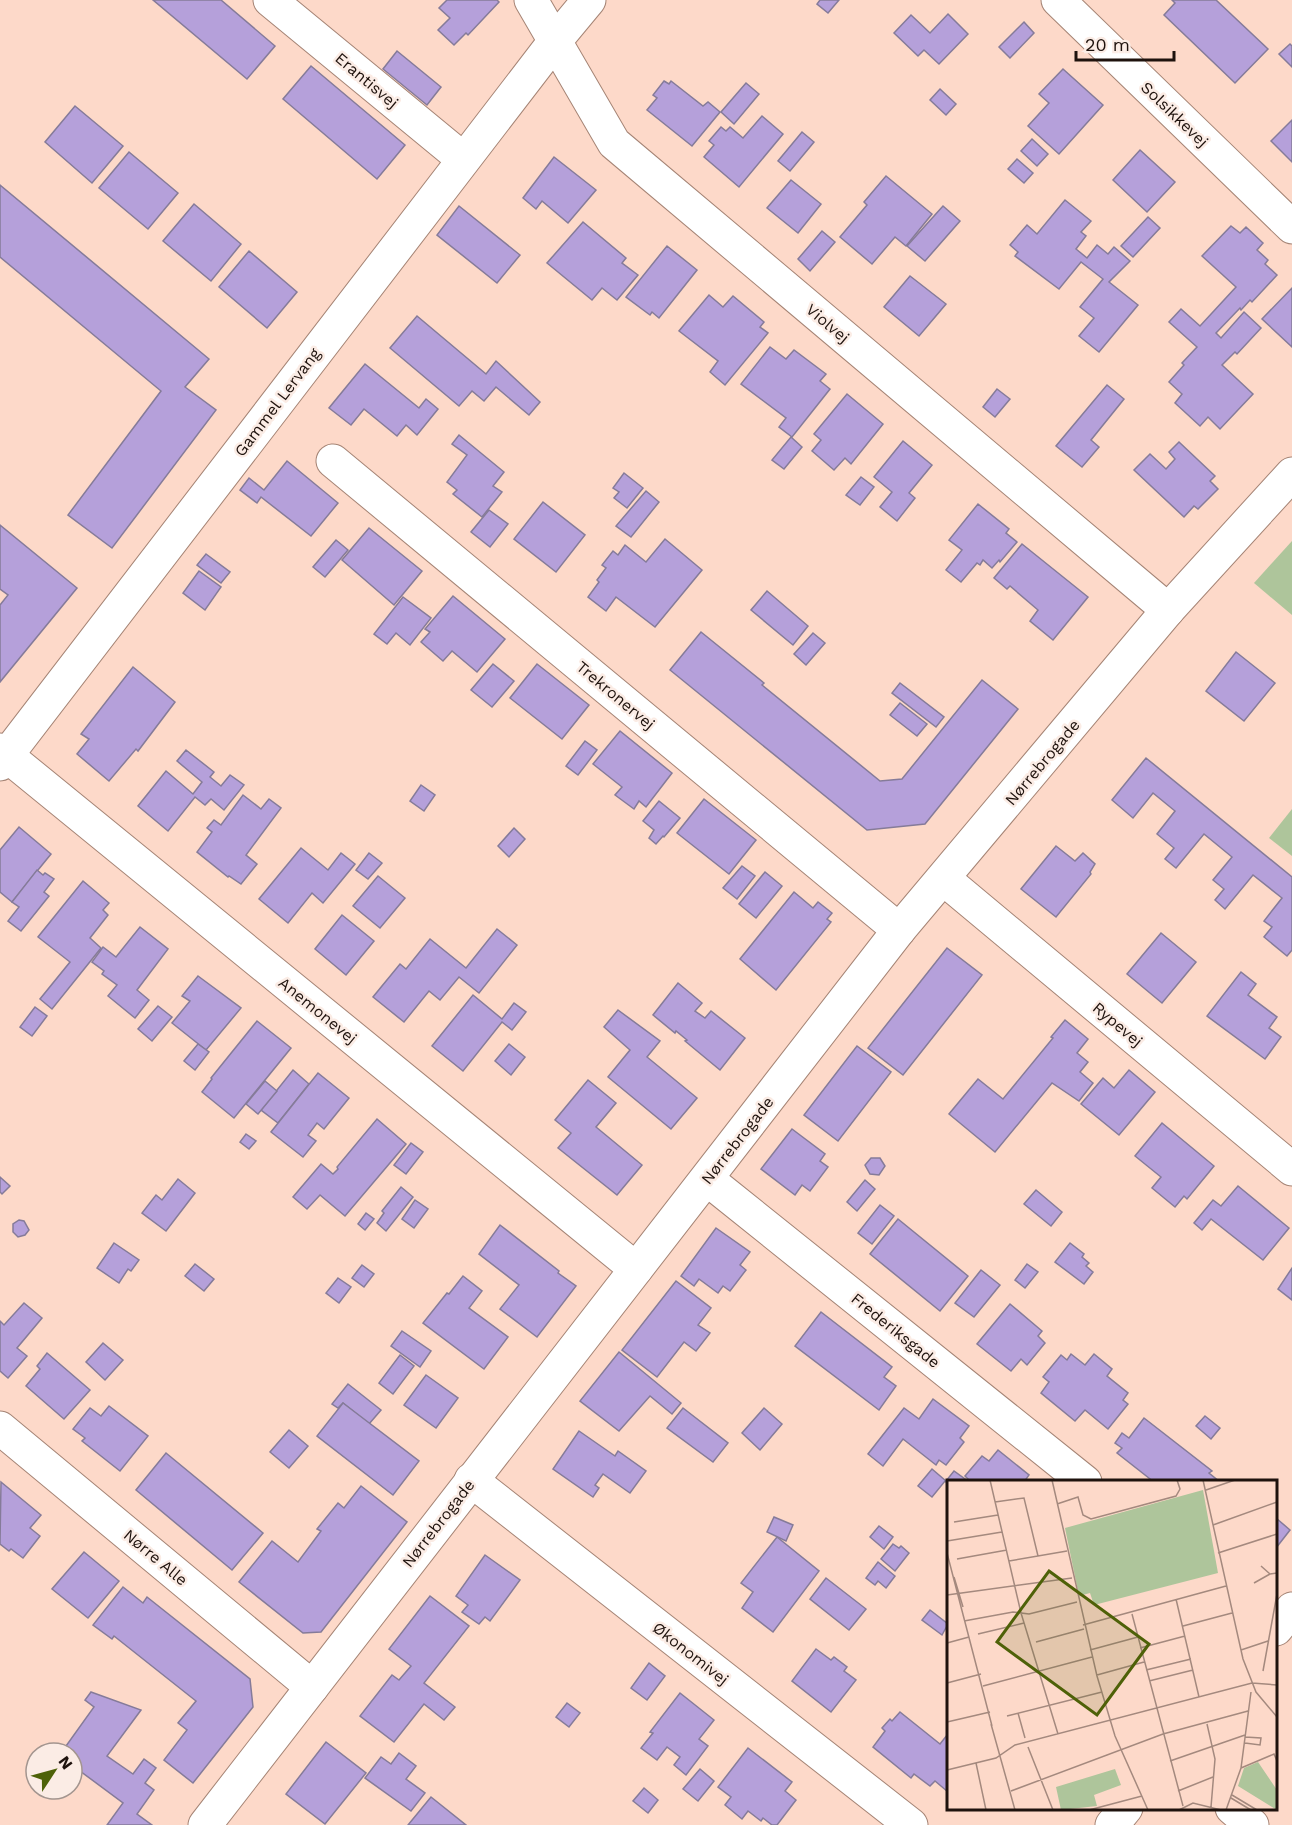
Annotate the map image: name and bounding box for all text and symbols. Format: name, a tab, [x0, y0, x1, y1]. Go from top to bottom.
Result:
scale bar	[1076, 24, 1174, 62]
text: 20 m	[1085, 34, 1130, 55]
street label: Erantisvej	[331, 49, 402, 112]
street label: Solsikkevej	[1137, 78, 1212, 151]
street label: Violvej	[802, 300, 853, 347]
street label: Gammel Lervang	[230, 344, 325, 460]
street label: Trekronervej	[573, 657, 659, 734]
street label: Nørrebrogade	[1001, 716, 1084, 809]
street label: Anemonevej	[275, 973, 361, 1048]
street label: Rypevej	[1089, 998, 1146, 1051]
street label: Nørrebrogade	[697, 1093, 778, 1188]
street label: Frederiksgade	[847, 1289, 944, 1372]
street label: Nørrebrogade	[398, 1476, 479, 1571]
inset map	[947, 1480, 1277, 1810]
street label: Nørre Alle	[120, 1525, 192, 1590]
street label: Økonomivej	[649, 1618, 732, 1689]
north arrow	[24, 1741, 84, 1801]
text: N	[55, 1752, 77, 1773]

